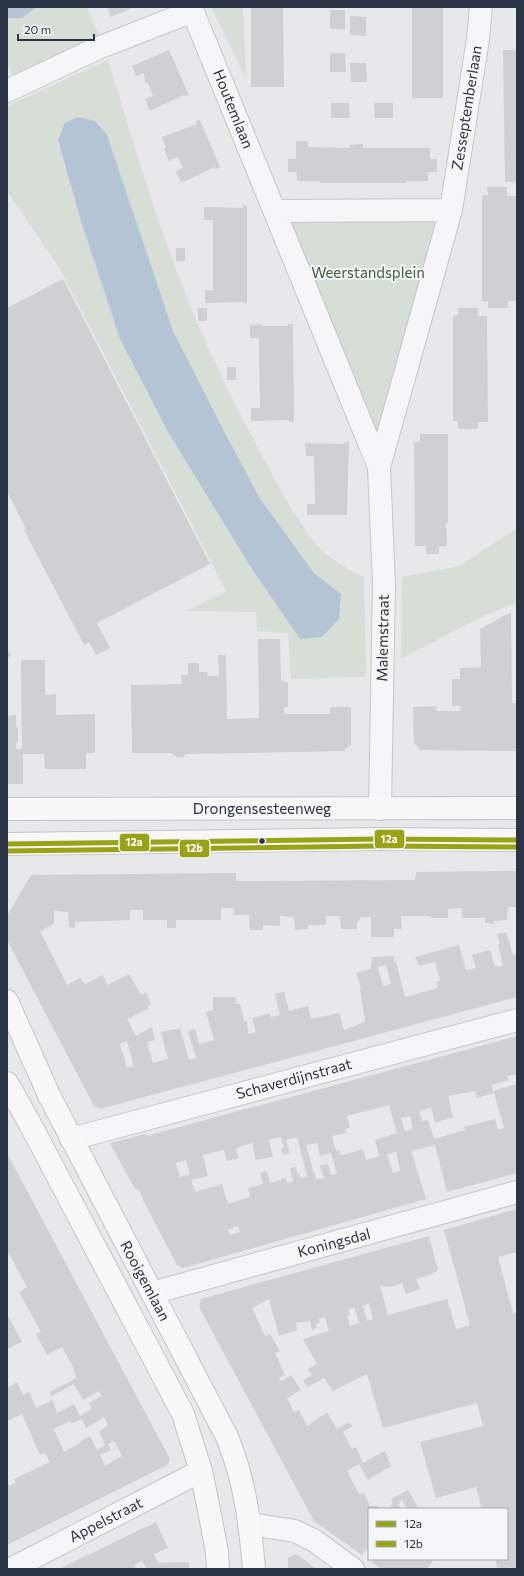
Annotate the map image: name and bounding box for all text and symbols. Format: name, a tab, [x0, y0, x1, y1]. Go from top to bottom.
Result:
scale bar	[18, 16, 94, 42]
text: 20 m	[24, 22, 51, 36]
street label: Zesseptemberlaan	[447, 44, 485, 172]
street label: Houtemlaan	[210, 66, 258, 151]
park label: Weerstandsplein	[311, 263, 425, 281]
street label: Malemstraat	[372, 594, 392, 682]
street label: Drongensesteenweg	[193, 799, 331, 817]
line badge: 12a	[374, 829, 405, 849]
text: 12a	[380, 832, 398, 845]
line badge: 12a	[119, 833, 150, 852]
text: 12a	[125, 835, 143, 848]
unlabelled marker	[257, 836, 267, 846]
line badge: 12b	[179, 839, 210, 858]
text: 12b	[185, 841, 203, 854]
street label: Schaverdijnstraat	[234, 1054, 354, 1102]
street label: Koningsdal	[295, 1224, 372, 1260]
street label: Rooigemlaan	[117, 1237, 175, 1324]
street label: Appelstraat	[66, 1493, 145, 1545]
legend	[368, 1508, 508, 1560]
text: 12a	[404, 1516, 422, 1530]
text: 12b	[404, 1536, 423, 1550]

